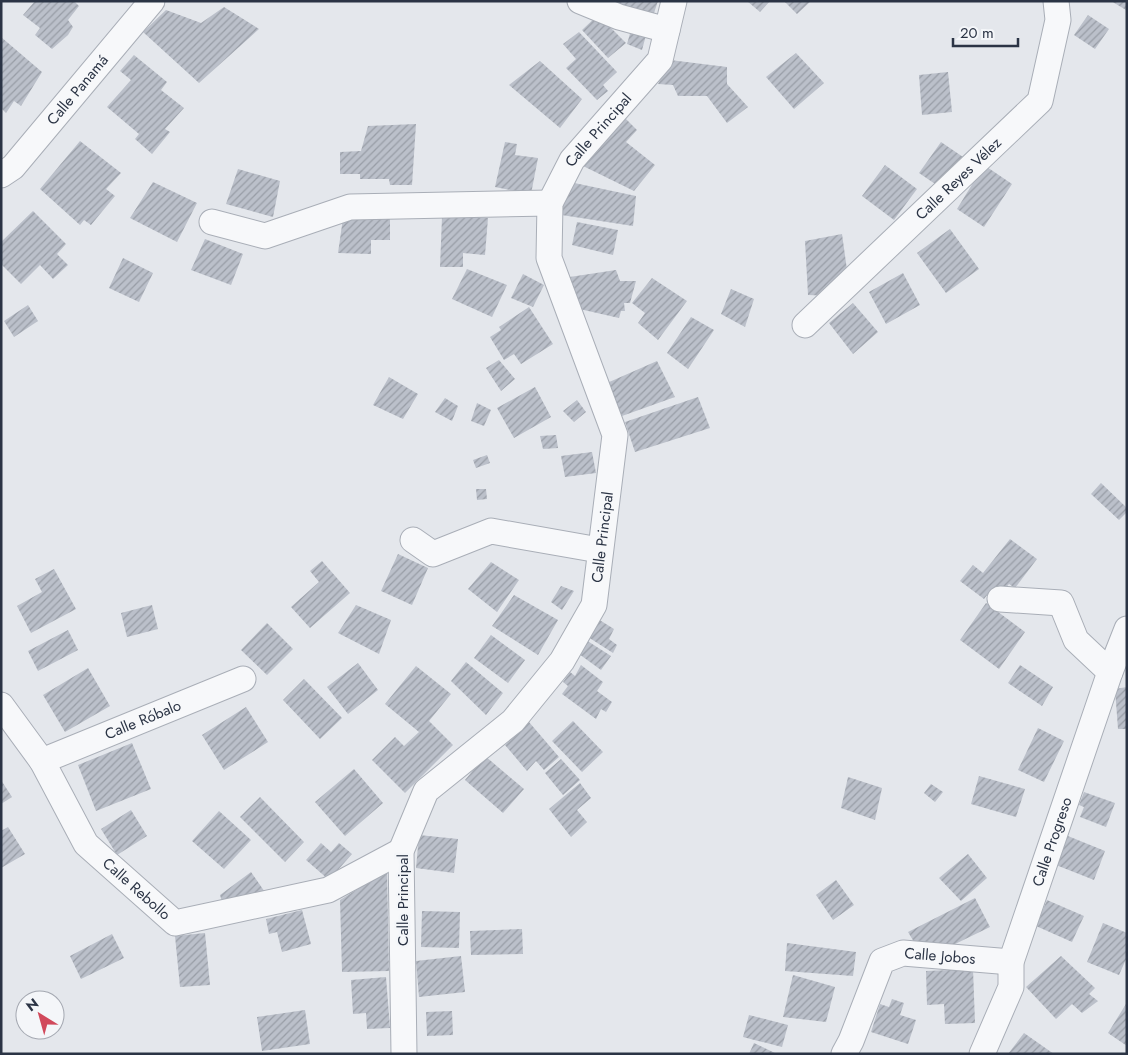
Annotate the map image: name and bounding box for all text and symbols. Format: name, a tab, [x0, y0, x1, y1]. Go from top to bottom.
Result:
scale bar	[953, 15, 1018, 47]
text: 20 m	[960, 22, 994, 44]
street label: Calle Panamá	[42, 50, 114, 130]
street label: Calle Principal	[559, 88, 637, 170]
street label: Calle Reyes Vélez	[910, 132, 1006, 225]
street label: Calle Principal	[586, 490, 619, 584]
street label: Calle Róbalo	[101, 694, 184, 745]
street label: Calle Progreso	[1027, 794, 1077, 889]
street label: Calle Rebollo	[98, 853, 176, 925]
street label: Calle Principal	[392, 854, 414, 946]
street label: Calle Jobos	[903, 942, 976, 970]
north arrow	[15, 990, 65, 1040]
text: N	[22, 993, 43, 1016]

